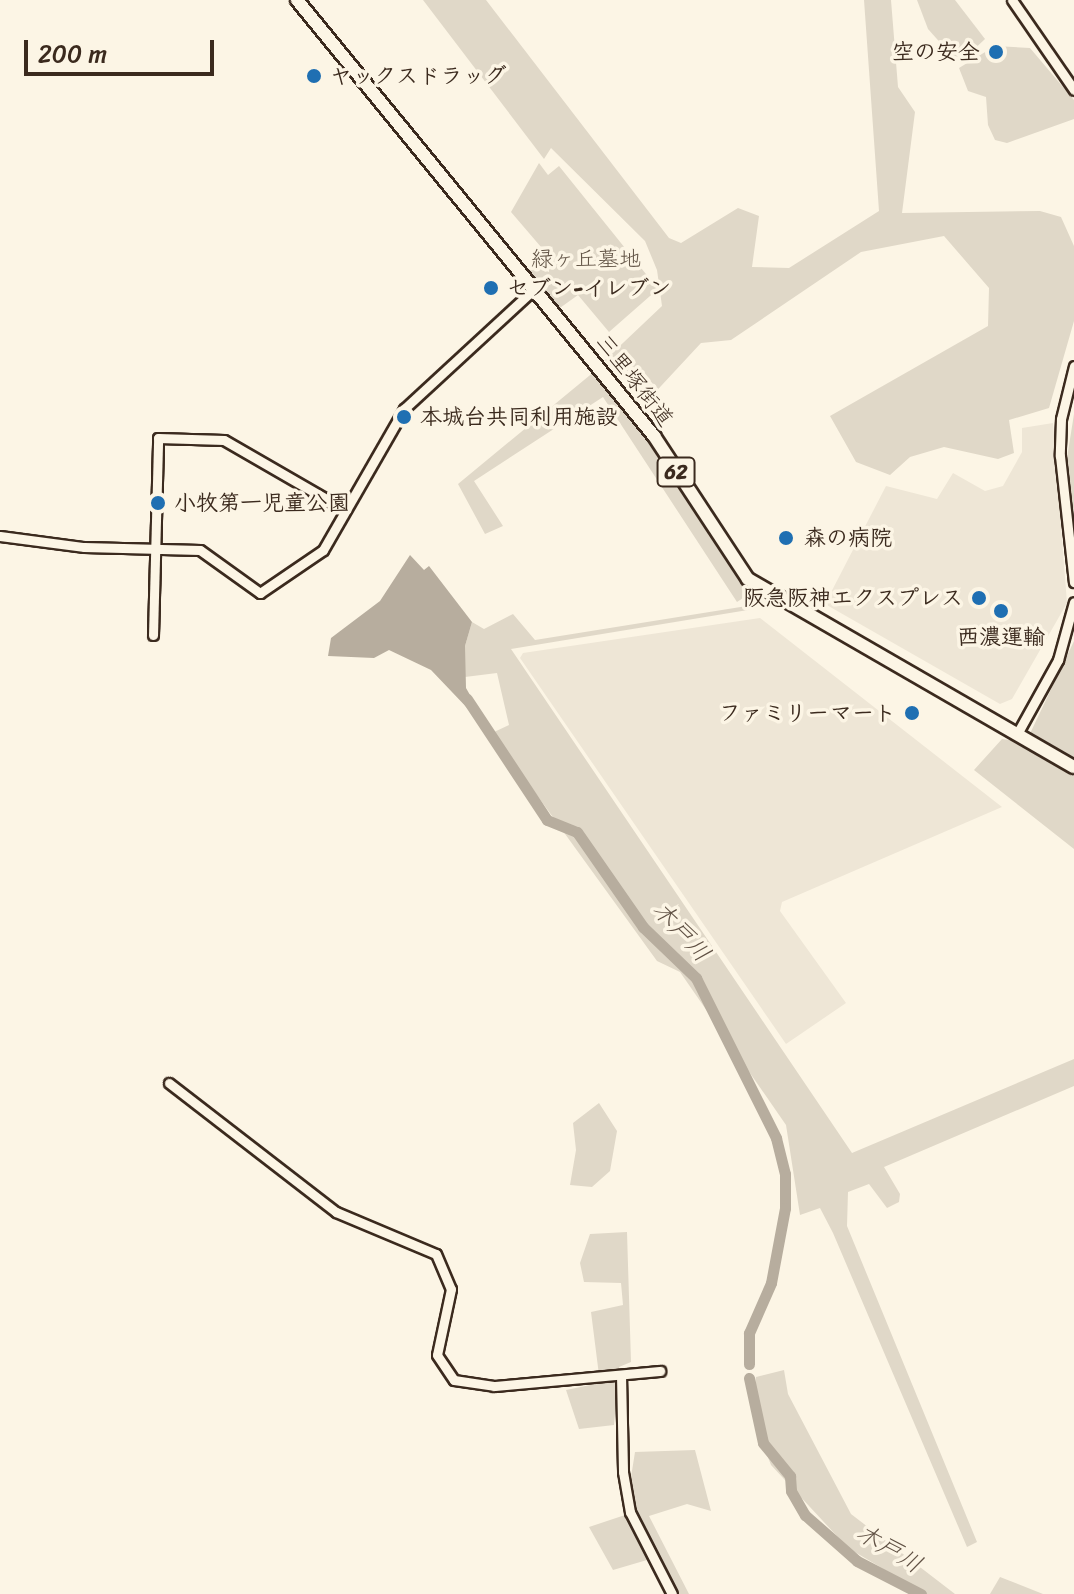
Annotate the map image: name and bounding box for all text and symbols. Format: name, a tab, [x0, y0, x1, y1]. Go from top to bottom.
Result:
scale bar	[28, 24, 218, 74]
text: 200 m	[38, 33, 107, 75]
place label: 空の安全	[892, 39, 980, 65]
marker: 空の安全	[987, 43, 1005, 61]
place label: ヤックスドラッグ	[330, 63, 506, 89]
marker: ヤックスドラッグ	[305, 67, 323, 85]
park label: 緑ヶ丘墓地	[531, 246, 641, 272]
place label: セブン-イレブン	[507, 275, 671, 301]
marker: セブン-イレブン	[482, 279, 500, 297]
street label: 三里塚街道	[591, 329, 679, 431]
place label: 本城台共同利用施設	[420, 404, 618, 430]
marker: 本城台共同利用施設	[395, 408, 413, 426]
road number: 62	[656, 456, 696, 488]
place label: 小牧第一児童公園	[174, 490, 350, 516]
marker: 小牧第一児童公園	[149, 494, 167, 512]
place label: 森の病院	[804, 525, 892, 551]
marker: 森の病院	[775, 527, 797, 549]
place label: 阪急阪神エクスプレス	[743, 585, 963, 611]
marker: 阪急阪神エクスプレス	[970, 589, 988, 607]
marker: 西濃運輸	[992, 602, 1010, 620]
place label: 西濃運輸	[957, 624, 1045, 650]
place label: ファミリーマート	[720, 700, 896, 726]
marker: ファミリーマート	[903, 704, 921, 722]
water label: 木戸川	[646, 896, 716, 968]
water label: 木戸川	[851, 1518, 927, 1580]

